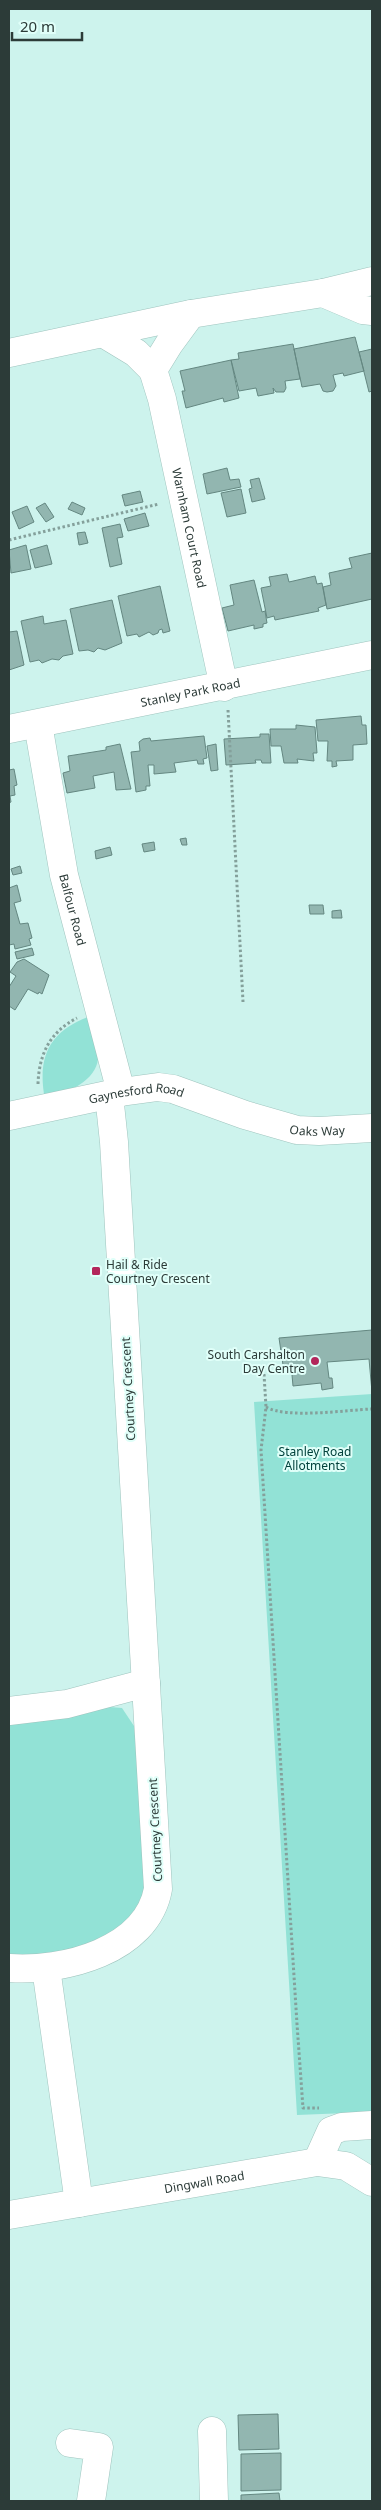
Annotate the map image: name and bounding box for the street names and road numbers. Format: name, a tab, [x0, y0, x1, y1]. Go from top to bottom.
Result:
street label: Warnham Court Road	[169, 466, 211, 589]
street label: Stanley Park Road	[139, 674, 242, 710]
street label: Balfour Road	[56, 872, 91, 947]
street label: Gaynesford Road	[87, 1078, 187, 1107]
street label: Oaks Way	[288, 1120, 346, 1140]
street label: Courtney Crescent	[117, 1336, 139, 1441]
street label: Courtney Crescent	[144, 1777, 166, 1882]
street label: Dingwall Road	[163, 2166, 246, 2197]

